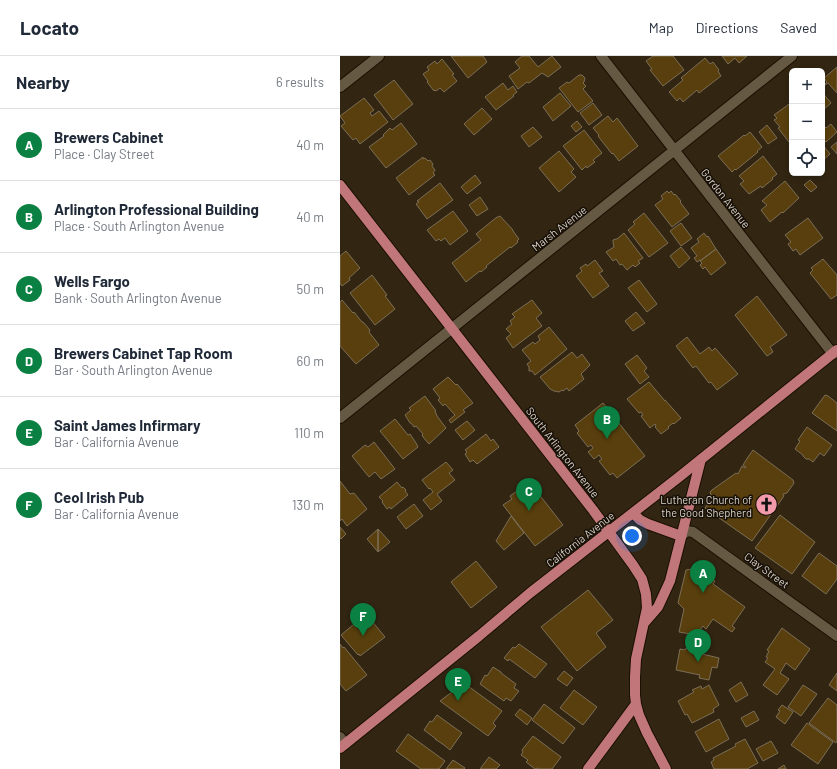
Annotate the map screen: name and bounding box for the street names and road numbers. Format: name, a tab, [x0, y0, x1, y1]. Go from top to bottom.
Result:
street label: Gordon Avenue	[699, 166, 753, 230]
street label: Marsh Avenue	[529, 203, 589, 253]
street label: South Arlington Avenue	[524, 404, 602, 500]
street label: California Avenue	[544, 508, 617, 570]
street label: Clay Street	[742, 549, 792, 591]

